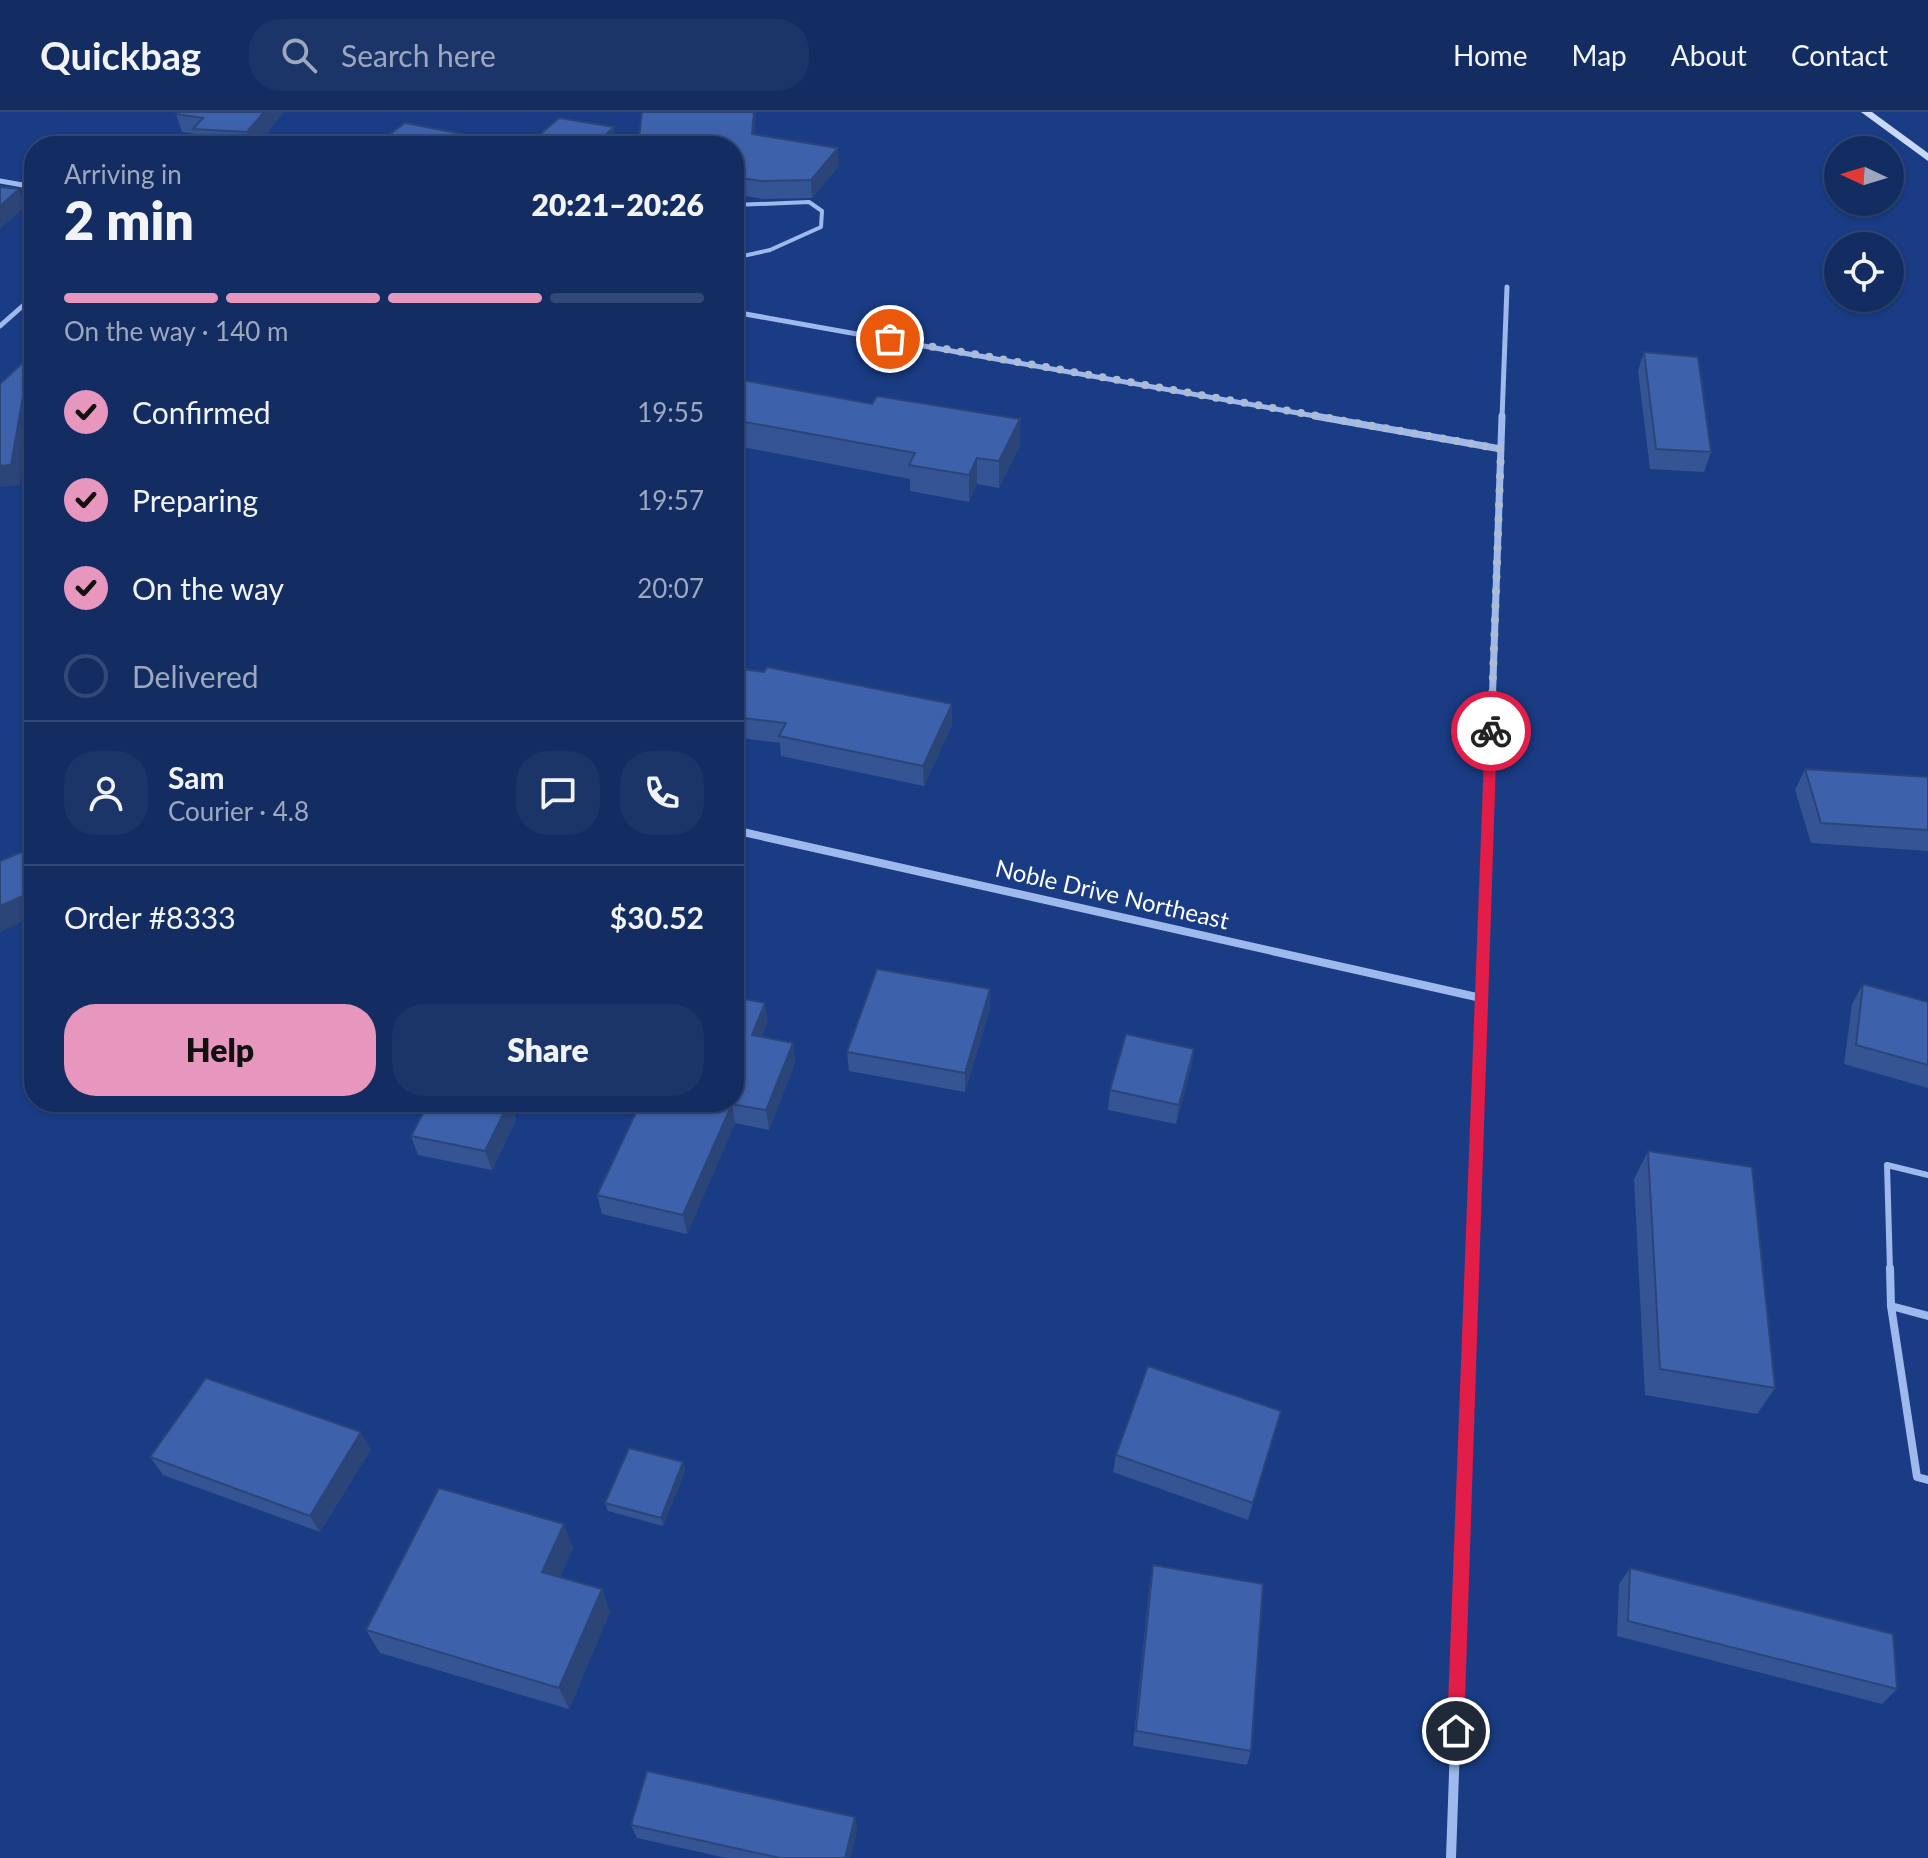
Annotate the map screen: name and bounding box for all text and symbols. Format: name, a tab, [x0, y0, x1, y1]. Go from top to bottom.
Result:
search box	[249, 19, 809, 91]
text: Quickbag	[40, 32, 201, 78]
icon: search	[277, 33, 321, 77]
text: Search here	[341, 37, 496, 73]
text: Home	[1453, 38, 1528, 72]
text: Map	[1572, 38, 1627, 72]
text: About	[1671, 38, 1747, 72]
text: Contact	[1791, 38, 1888, 72]
north arrow	[1824, 136, 1904, 216]
map controls	[1824, 136, 1904, 312]
text: Arriving in	[64, 158, 182, 190]
text: 20:21–20:26	[531, 186, 704, 222]
text: 2 min	[64, 189, 194, 251]
button: locate	[1824, 232, 1904, 312]
pin	[856, 305, 924, 373]
text: On the way · 140 m	[64, 315, 288, 347]
icon: bag	[868, 317, 912, 361]
icon: check	[64, 390, 108, 434]
text: Confirmed	[132, 394, 271, 430]
text: 19:55	[637, 396, 704, 428]
icon: check	[64, 478, 108, 522]
text: Preparing	[132, 482, 258, 518]
text: 19:57	[637, 484, 704, 516]
icon: check	[64, 566, 108, 610]
text: On the way	[132, 570, 284, 606]
text: 20:07	[637, 572, 704, 604]
text: Delivered	[132, 658, 259, 694]
courier	[1451, 691, 1531, 771]
icon: bike	[1469, 709, 1513, 753]
button: person	[64, 751, 148, 835]
button: chat	[516, 751, 600, 835]
button: phone	[620, 751, 704, 835]
text: Sam	[168, 759, 225, 795]
text: Courier · 4.8	[168, 795, 309, 827]
street label: Noble Drive Northeast	[993, 853, 1232, 935]
text: Order #8333	[64, 899, 236, 935]
text: $30.52	[610, 899, 704, 935]
button: Help	[64, 1004, 376, 1096]
button: Share	[392, 1004, 704, 1096]
pin	[1422, 1697, 1490, 1765]
icon: home	[1434, 1709, 1478, 1753]

